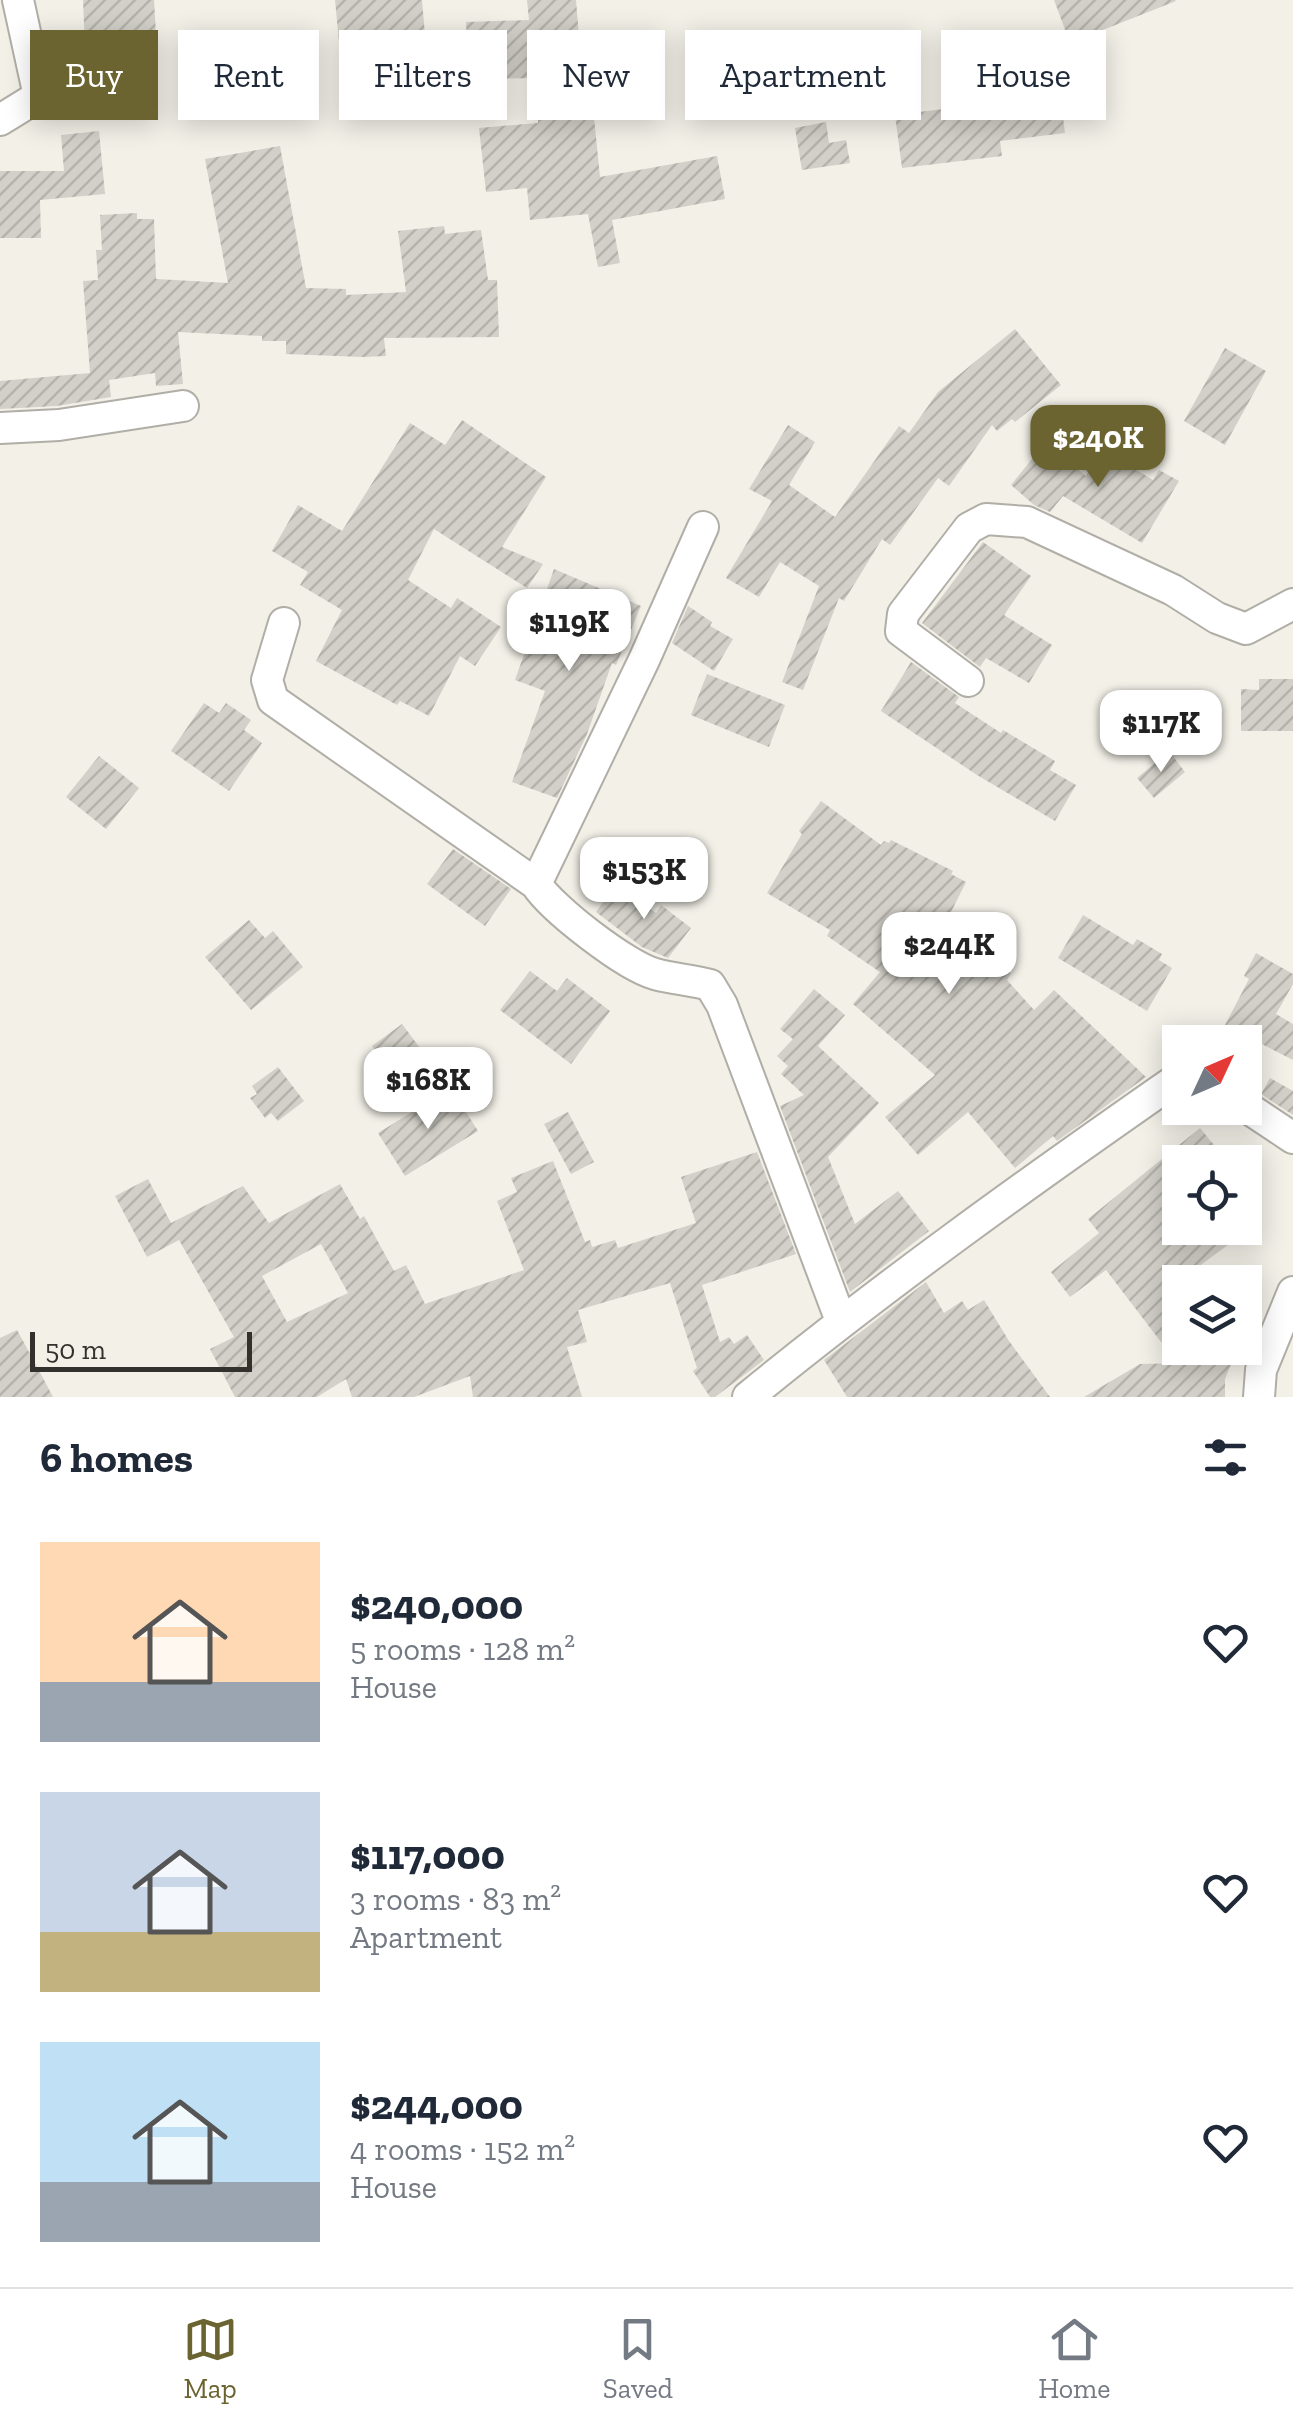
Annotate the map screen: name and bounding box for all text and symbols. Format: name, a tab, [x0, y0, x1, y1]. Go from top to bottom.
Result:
chip: Buy	[30, 30, 158, 120]
chip: Rent	[178, 30, 319, 120]
chip: Filters	[339, 30, 507, 120]
chip: New	[527, 30, 665, 120]
chip: Apartment	[685, 30, 921, 120]
chip: House	[941, 30, 1106, 120]
pin: $240K	[1028, 405, 1168, 490]
text: $240K	[1052, 418, 1144, 456]
pin: $119K	[499, 589, 639, 674]
text: $119K	[529, 602, 609, 640]
pin: $117K	[1091, 690, 1231, 775]
text: $117K	[1122, 703, 1200, 741]
pin: $153K	[574, 837, 714, 922]
text: $153K	[602, 850, 686, 888]
pin: $244K	[879, 912, 1019, 997]
text: $244K	[904, 925, 994, 963]
north arrow	[1162, 1025, 1262, 1125]
map controls	[1162, 1025, 1262, 1365]
pin: $168K	[358, 1047, 498, 1132]
text: $168K	[386, 1060, 470, 1098]
button: locate	[1162, 1145, 1262, 1245]
button: layers	[1162, 1265, 1262, 1365]
scale bar	[30, 1327, 252, 1372]
text: 50 m	[45, 1333, 106, 1366]
icon: filters	[1198, 1430, 1253, 1485]
text: 6 homes	[40, 1432, 193, 1483]
text: $240,000	[350, 1579, 523, 1630]
icon: home	[120, 1582, 240, 1702]
icon: heart	[1198, 1615, 1253, 1670]
text: 5 rooms · 128 m²	[350, 1630, 575, 1668]
text: House	[350, 1668, 437, 1706]
text: $117,000	[350, 1829, 505, 1880]
icon: home	[120, 1832, 240, 1952]
icon: heart	[1198, 1865, 1253, 1920]
text: 3 rooms · 83 m²	[350, 1880, 561, 1918]
text: Apartment	[350, 1918, 502, 1956]
text: $244,000	[350, 2079, 523, 2130]
icon: home	[120, 2082, 240, 2202]
icon: heart	[1198, 2115, 1253, 2170]
text: 4 rooms · 152 m²	[350, 2130, 575, 2168]
text: House	[350, 2168, 437, 2206]
tab: Map	[183, 2312, 238, 2405]
tab: Saved	[603, 2312, 673, 2405]
tab: Home	[1038, 2312, 1110, 2405]

